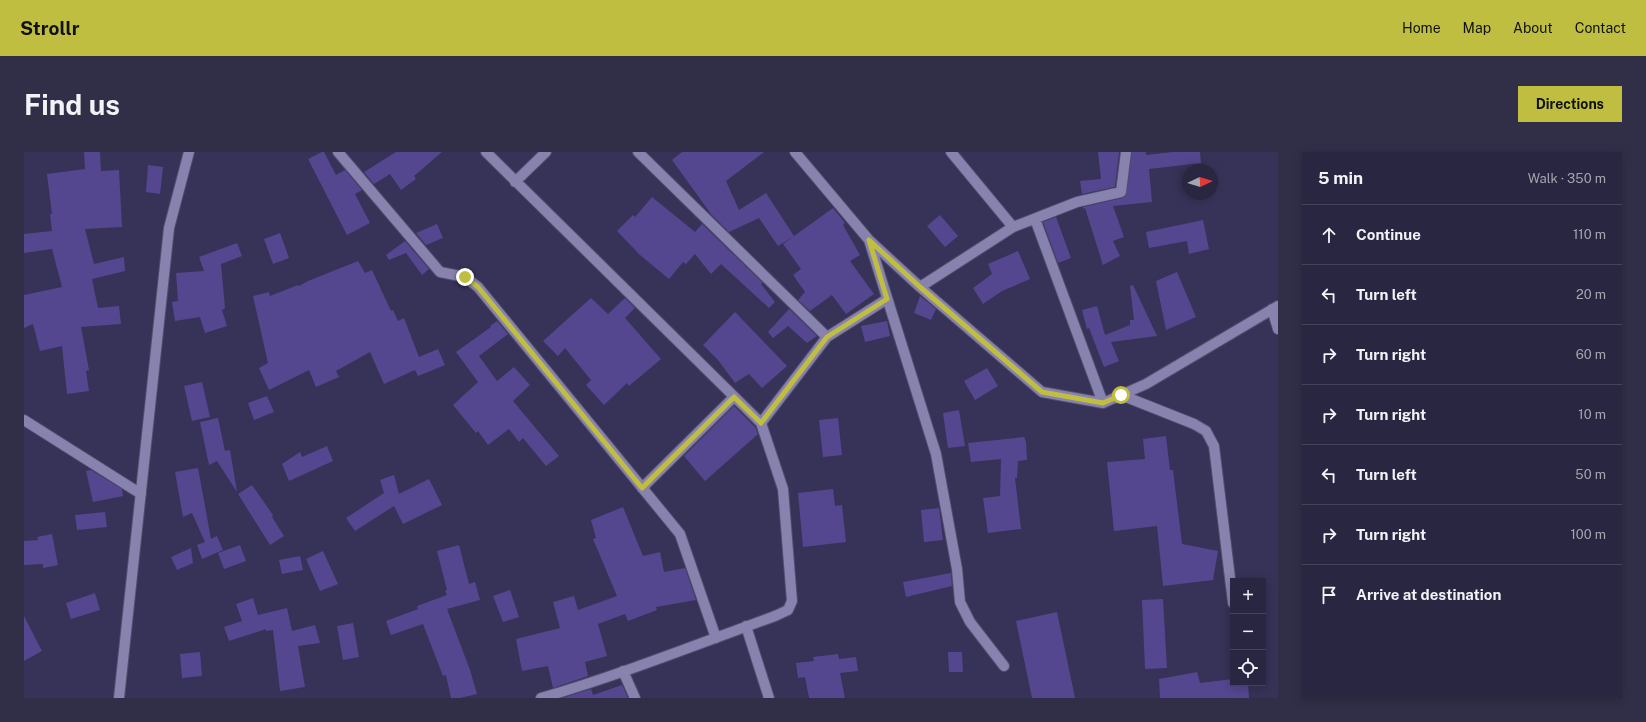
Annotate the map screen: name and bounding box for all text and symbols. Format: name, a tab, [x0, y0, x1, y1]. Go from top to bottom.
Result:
text: Strollr	[20, 17, 79, 39]
text: Home	[1402, 20, 1441, 36]
text: Map	[1463, 20, 1491, 36]
text: About	[1513, 20, 1553, 36]
text: Contact	[1575, 20, 1626, 36]
button: Directions	[1518, 86, 1622, 122]
text: Find us	[24, 88, 120, 121]
north arrow	[1182, 164, 1218, 200]
text: 5 min	[1318, 168, 1363, 188]
text: Walk · 350 m	[1528, 171, 1606, 186]
icon: ahead	[1318, 224, 1340, 246]
text: Continue	[1356, 226, 1421, 243]
text: 110 m	[1573, 227, 1606, 242]
route end	[456, 268, 474, 286]
icon: left	[1318, 284, 1340, 306]
text: Turn left	[1356, 286, 1417, 303]
text: 20 m	[1576, 287, 1606, 302]
icon: right	[1318, 344, 1340, 366]
text: Turn right	[1356, 346, 1426, 363]
text: 60 m	[1576, 347, 1606, 362]
route start	[1112, 386, 1130, 404]
icon: right	[1318, 404, 1340, 426]
text: Turn right	[1356, 406, 1426, 423]
text: 10 m	[1578, 407, 1606, 422]
icon: left	[1318, 464, 1340, 486]
text: Turn left	[1356, 466, 1417, 483]
text: 50 m	[1575, 467, 1606, 482]
icon: right	[1318, 524, 1340, 546]
text: Turn right	[1356, 526, 1426, 543]
text: 100 m	[1570, 527, 1606, 542]
map controls	[1230, 578, 1266, 686]
button: +	[1230, 578, 1266, 614]
icon: arrive	[1318, 584, 1340, 606]
text: Arrive at destination	[1356, 586, 1501, 603]
button: −	[1230, 614, 1266, 650]
button: locate	[1230, 650, 1266, 686]

